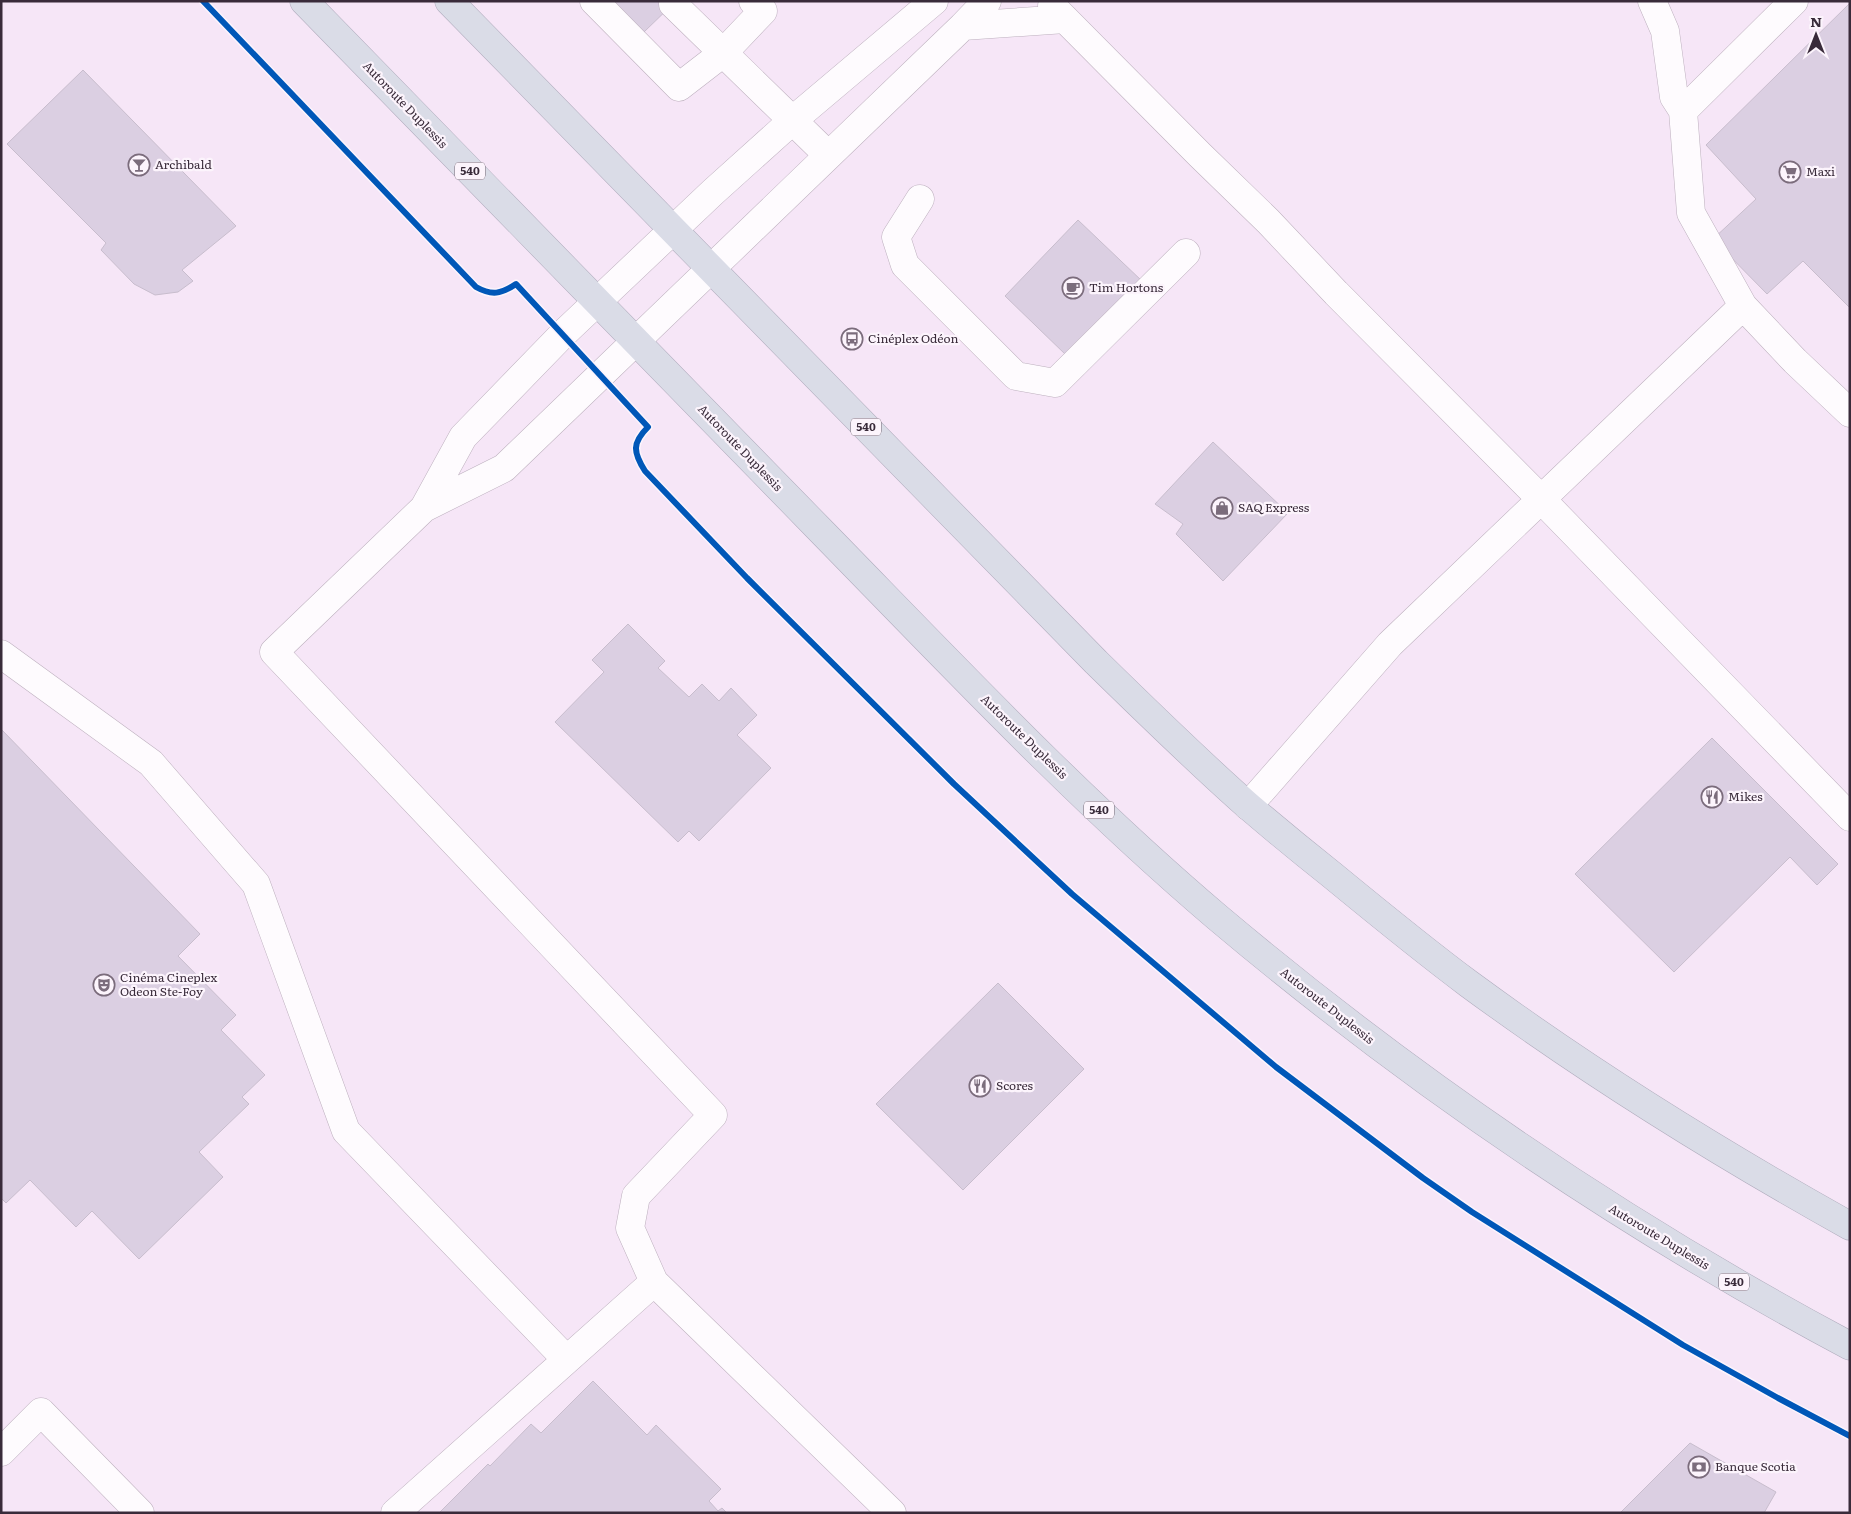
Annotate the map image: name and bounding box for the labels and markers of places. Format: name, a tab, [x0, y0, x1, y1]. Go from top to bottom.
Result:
bar icon: Archibald	[127, 153, 151, 177]
place label: Archibald	[155, 155, 212, 173]
supermarket icon: Maxi	[1778, 160, 1802, 184]
place label: Maxi	[1806, 162, 1835, 180]
cafe icon: Tim Hortons	[1061, 276, 1085, 300]
place label: Tim Hortons	[1089, 278, 1164, 296]
bus stop icon: Cinéplex Odéon	[840, 327, 864, 351]
place label: Cinéplex Odéon	[868, 329, 958, 347]
shop icon: SAQ Express	[1210, 496, 1234, 520]
place label: SAQ Express	[1238, 498, 1310, 516]
restaurant icon: Mikes	[1700, 785, 1724, 809]
place label: Mikes	[1728, 787, 1763, 805]
place label: Cinéma Cineplex Odeon Ste-Foy	[120, 968, 218, 1000]
theatre icon: Cinéma Cineplex Odeon Ste-Foy	[92, 973, 116, 997]
restaurant icon: Scores	[968, 1074, 992, 1098]
place label: Scores	[996, 1076, 1034, 1094]
bank icon: Banque Scotia	[1687, 1455, 1711, 1479]
place label: Banque Scotia	[1715, 1457, 1796, 1475]

